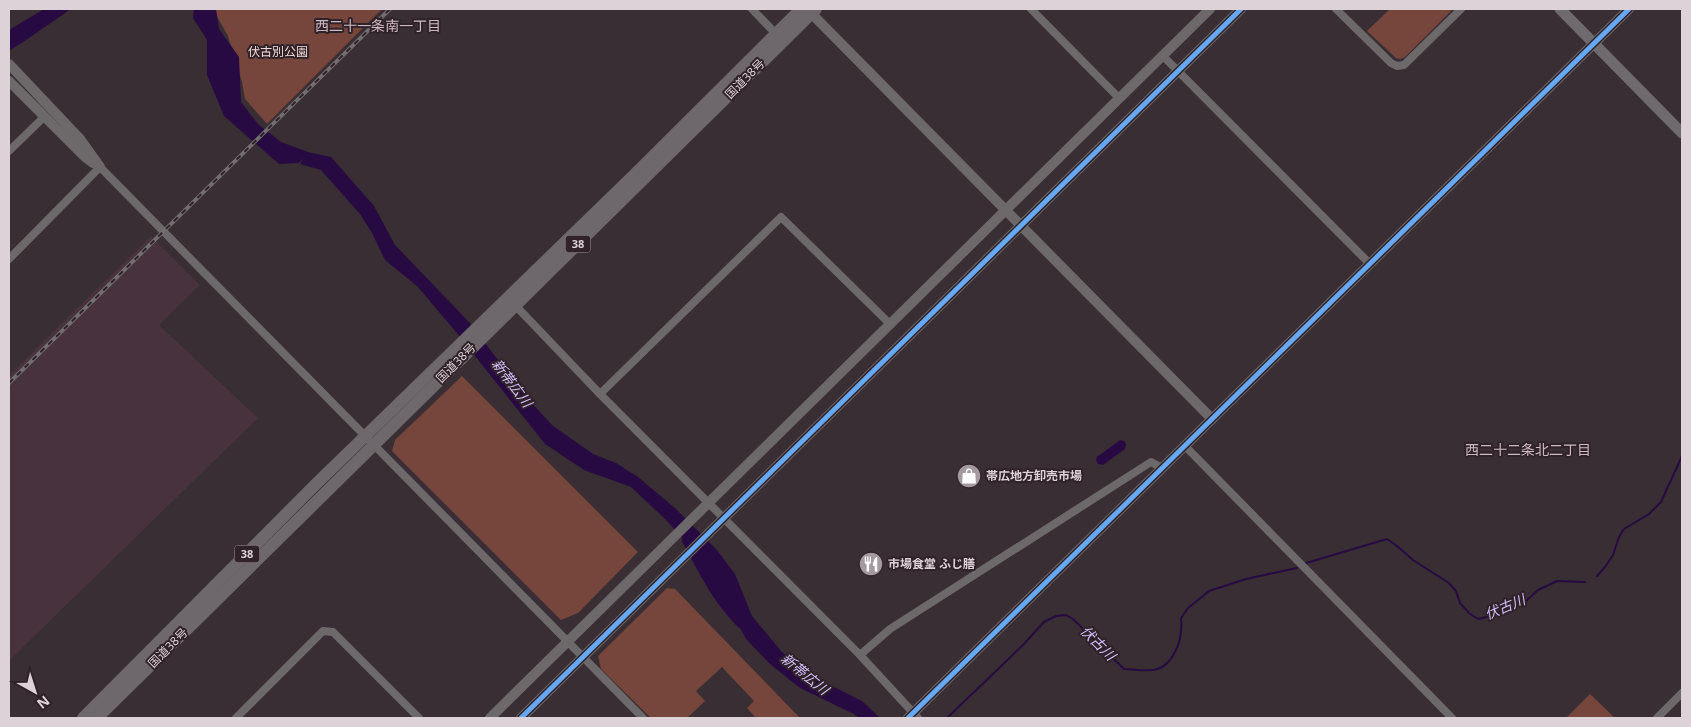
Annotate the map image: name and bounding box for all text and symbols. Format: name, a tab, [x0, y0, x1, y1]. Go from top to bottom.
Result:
district label: 西二十一条南一丁目	[315, 16, 441, 35]
park label: 伏古別公園	[248, 43, 308, 60]
street label: 国道38号	[721, 55, 768, 102]
road number: 38	[566, 235, 590, 252]
street label: 国道38号	[432, 339, 479, 386]
water label: 新帯広川	[488, 355, 538, 412]
district label: 西二十二条北二丁目	[1465, 440, 1591, 459]
shop icon: 帯広地方卸売市場	[956, 463, 982, 489]
place label: 帯広地方卸売市場	[986, 467, 1082, 484]
road number: 38	[234, 546, 260, 562]
restaurant icon: 市場食堂 ふじ膳	[858, 551, 884, 577]
place label: 市場食堂 ふじ膳	[888, 555, 975, 572]
water label: 伏古川	[1482, 589, 1530, 623]
water label: 伏古川	[1077, 621, 1121, 666]
street label: 国道38号	[144, 624, 191, 671]
water label: 新帯広川	[778, 649, 835, 700]
north arrow	[10, 667, 60, 717]
text: N	[33, 692, 54, 713]

